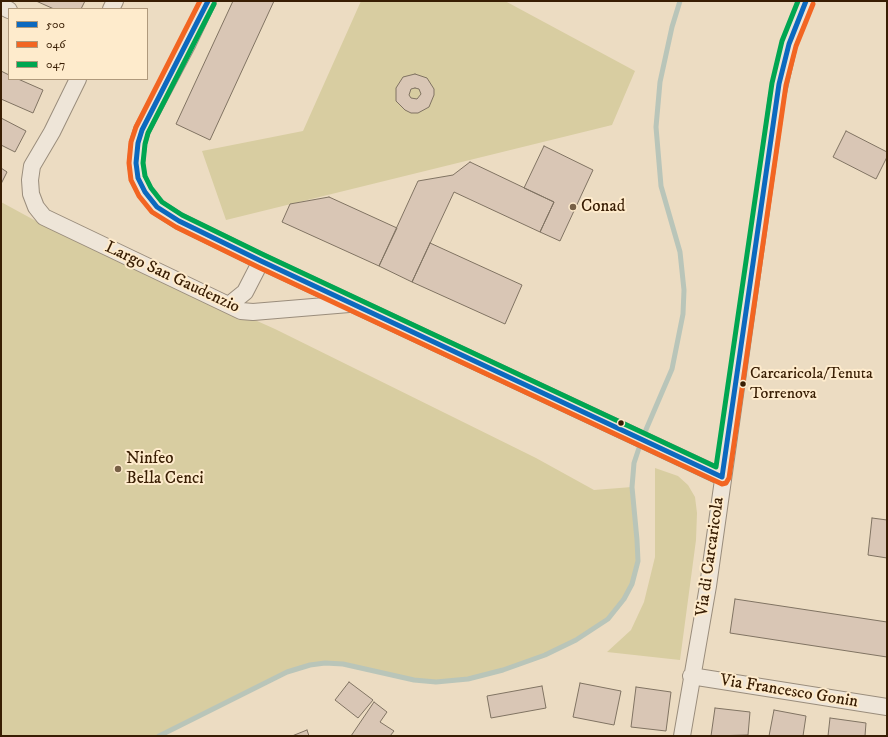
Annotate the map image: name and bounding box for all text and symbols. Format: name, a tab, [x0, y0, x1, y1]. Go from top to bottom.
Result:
legend	[8, 8, 148, 80]
text: 500	[46, 17, 65, 32]
text: 046	[46, 37, 66, 52]
text: 047	[46, 57, 65, 72]
place label: Conad	[581, 197, 625, 217]
marker: Conad	[568, 202, 578, 212]
street label: Largo San Gaudenzio	[101, 238, 243, 318]
place label: Carcaricola/Tenuta Torrenova	[750, 365, 873, 403]
marker: Carcaricola/Tenuta Torrenova	[738, 379, 748, 389]
unlabelled marker	[616, 418, 626, 428]
place label: Ninfeo Bella Cenci	[126, 449, 204, 489]
marker: Ninfeo Bella Cenci	[113, 464, 123, 474]
street label: Via di Carcaricola	[693, 496, 729, 618]
street label: Via Francesco Gonin	[719, 671, 859, 713]

